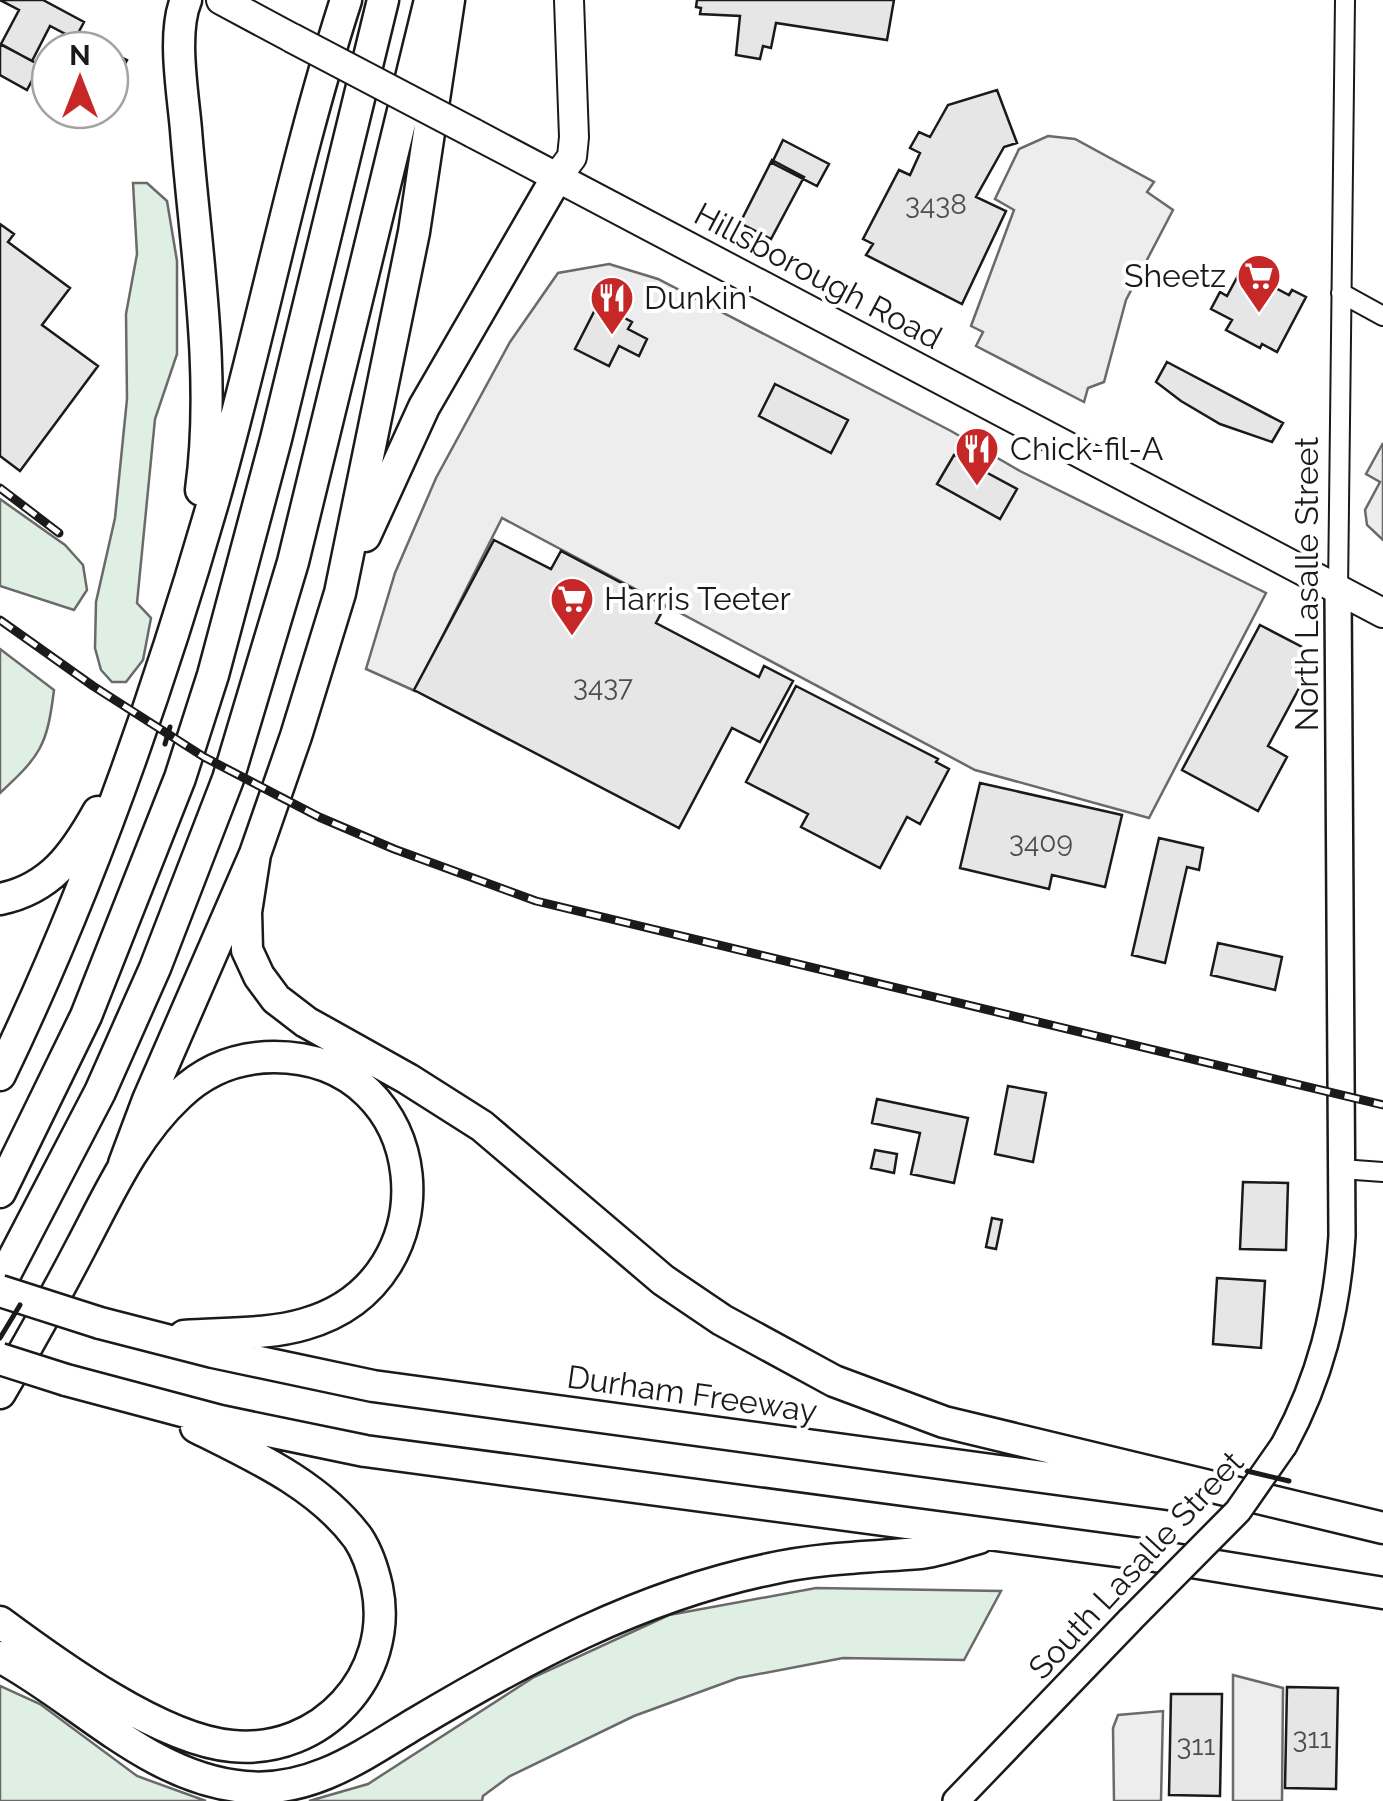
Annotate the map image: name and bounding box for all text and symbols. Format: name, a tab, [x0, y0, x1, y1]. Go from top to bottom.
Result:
north arrow	[30, 30, 130, 130]
text: N	[69, 39, 91, 72]
house number: 3438	[905, 188, 967, 221]
street label: Hillsborough Road	[688, 195, 948, 356]
supermarket icon: Sheetz	[1236, 253, 1282, 314]
place label: Sheetz	[1124, 257, 1226, 294]
restaurant icon: Dunkin'	[589, 275, 635, 336]
place label: Dunkin'	[644, 279, 753, 316]
restaurant icon: Chick-fil-A	[954, 426, 1000, 487]
place label: Chick-fil-A	[1010, 430, 1164, 467]
street label: North Lasalle Street	[1288, 437, 1325, 731]
supermarket icon: Harris Teeter	[549, 576, 595, 637]
place label: Harris Teeter	[604, 580, 791, 617]
house number: 3437	[573, 670, 633, 703]
house number: 3409	[1009, 826, 1073, 859]
street label: Durham Freeway	[565, 1358, 819, 1429]
street label: South Lasalle Street	[1021, 1443, 1251, 1686]
house number: 311	[1293, 1722, 1331, 1755]
house number: 311	[1177, 1729, 1215, 1762]

